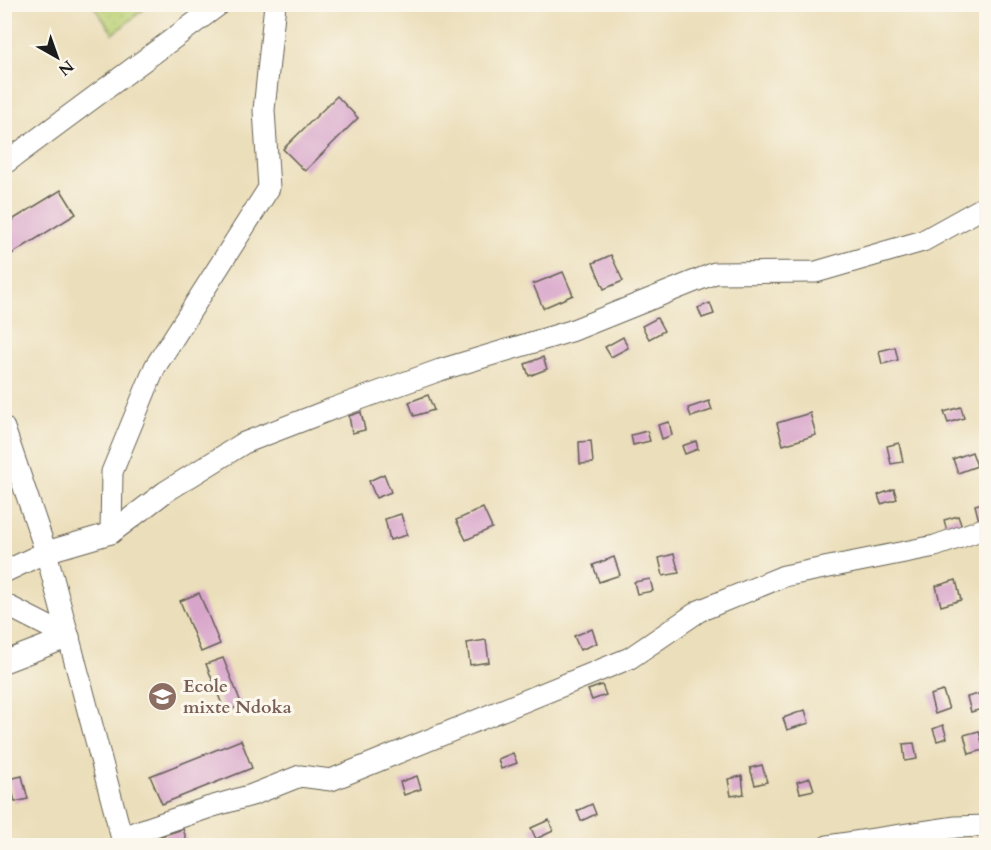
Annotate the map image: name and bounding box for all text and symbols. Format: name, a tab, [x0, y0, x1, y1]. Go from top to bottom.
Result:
north arrow	[27, 27, 87, 87]
text: N	[54, 55, 78, 81]
place label: Ecole mixte Ndoka	[183, 674, 292, 720]
school or university icon: Ecole mixte Ndoka	[146, 680, 178, 712]

